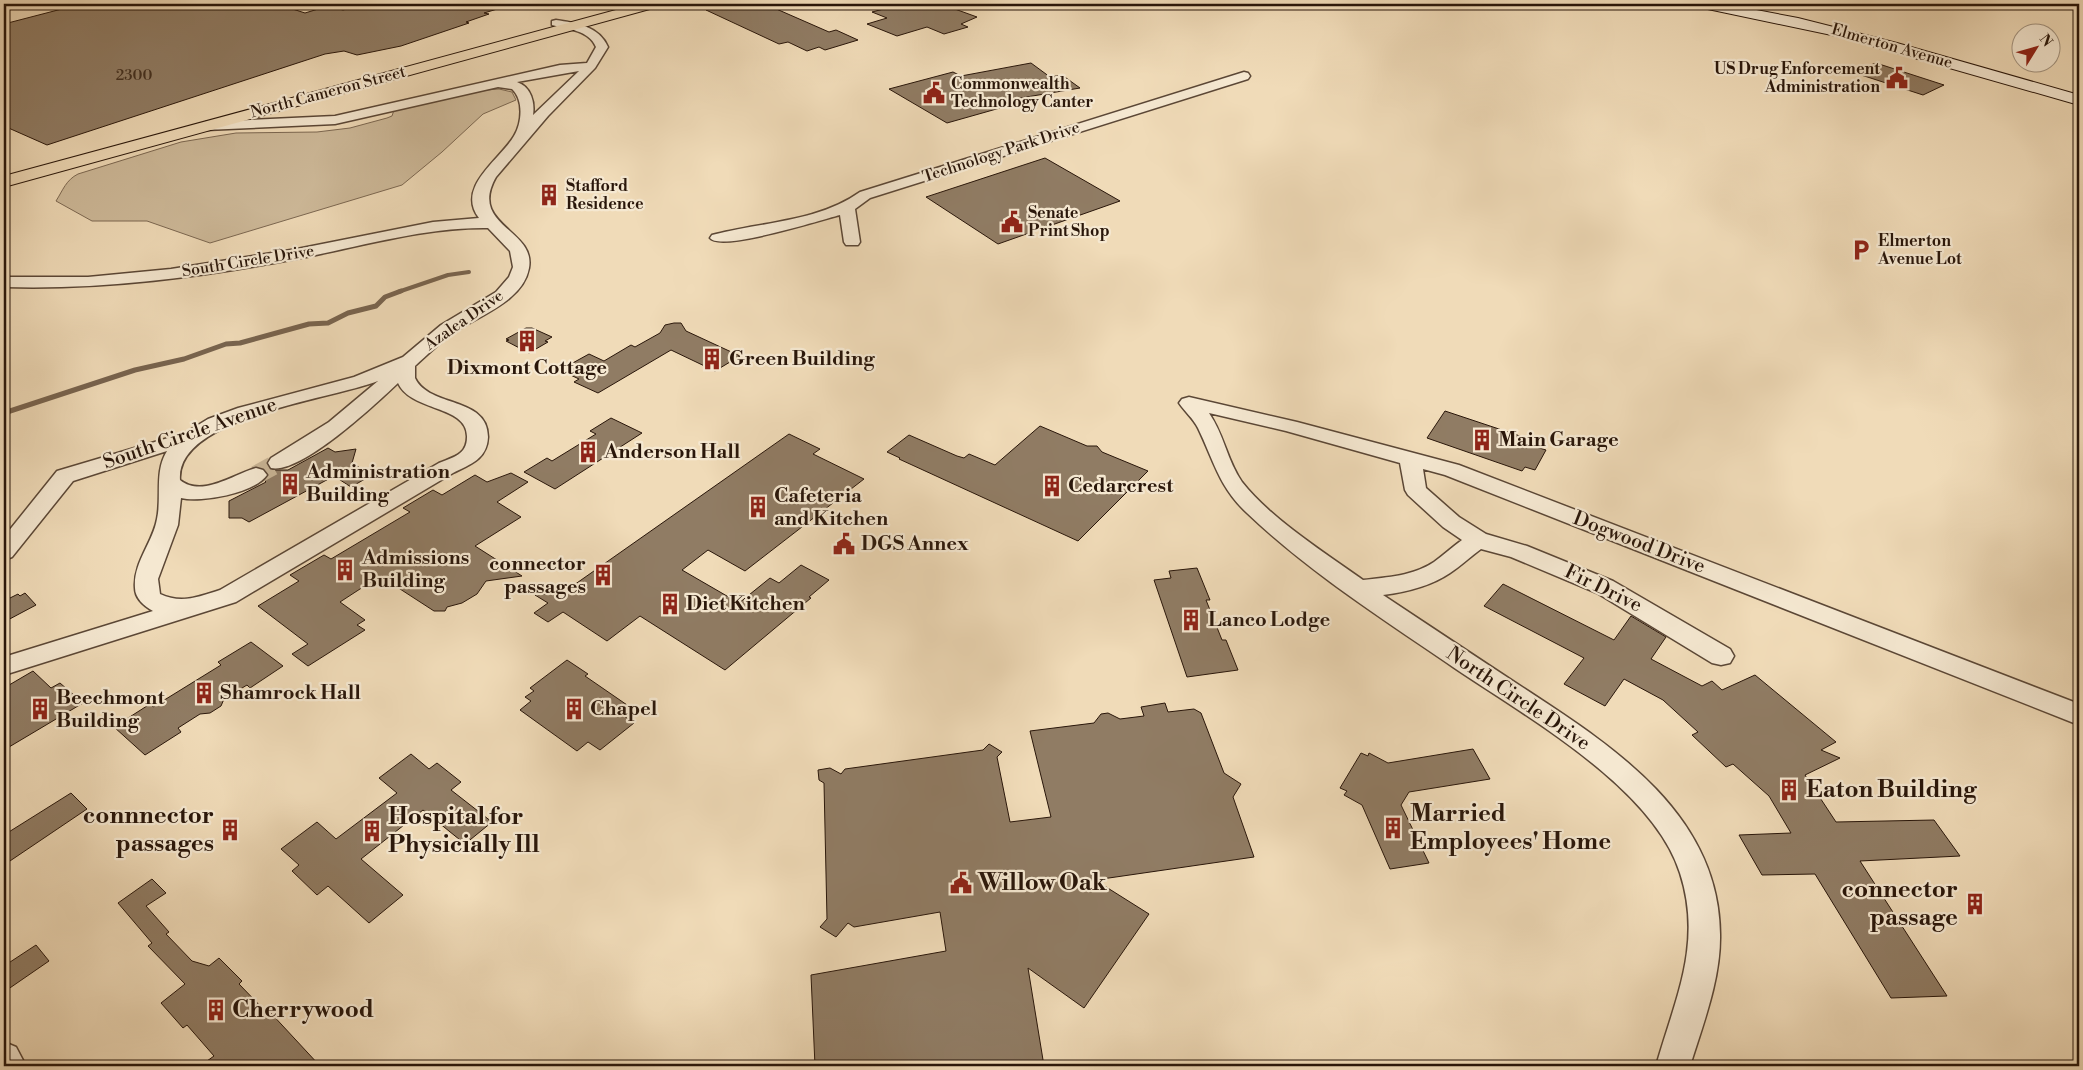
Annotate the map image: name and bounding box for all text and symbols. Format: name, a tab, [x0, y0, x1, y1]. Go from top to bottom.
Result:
street label: Elmerton Avenue	[1829, 19, 1955, 73]
north arrow	[2010, 22, 2060, 72]
text: N	[2035, 31, 2056, 51]
place label: US Drug Enforcement Administration	[1714, 59, 1880, 97]
street label: North Cameron Street	[248, 62, 408, 122]
public building icon: US Drug Enforcement Administration	[1884, 65, 1910, 91]
house number: 2300	[116, 66, 152, 85]
place label: Commonwealth Technology Canter	[951, 74, 1093, 112]
public building icon: Commonwealth Technology Canter	[921, 80, 947, 106]
street label: Technology Park Drive	[920, 117, 1082, 187]
place label: Stafford Residence	[566, 176, 644, 214]
building icon: Stafford Residence	[536, 182, 562, 208]
place label: Senate Print Shop	[1028, 203, 1110, 241]
public building icon: Senate Print Shop	[999, 209, 1025, 235]
place label: Elmerton Avenue Lot	[1877, 231, 1962, 269]
parking icon: Elmerton Avenue Lot	[1848, 237, 1874, 263]
street label: South Circle Drive	[180, 241, 316, 281]
street label: Azalea Drive	[420, 286, 507, 355]
building icon: Dixmont Cottage	[514, 328, 540, 354]
building icon: Green Building	[699, 346, 725, 372]
place label: Green Building	[729, 347, 875, 372]
place label: Dixmont Cottage	[447, 356, 607, 381]
street label: South Circle Avenue	[100, 393, 280, 475]
building icon: Main Garage	[1469, 427, 1495, 453]
place label: Main Garage	[1498, 428, 1619, 453]
building icon: Anderson Hall	[575, 439, 601, 465]
place label: Anderson Hall	[603, 440, 741, 465]
place label: Administration Building	[305, 460, 451, 508]
building icon: Administration Building	[277, 471, 303, 497]
building icon: Cedarcrest	[1039, 473, 1065, 499]
place label: Cedarcrest	[1068, 474, 1174, 499]
place label: Cafeteria and Kitchen	[774, 484, 889, 532]
building icon: Cafeteria and Kitchen	[745, 494, 771, 520]
street label: Dogwood Drive	[1569, 506, 1709, 580]
public building icon: DGS Annex	[831, 531, 857, 557]
place label: DGS Annex	[861, 532, 969, 557]
place label: Admissions Building	[361, 546, 469, 594]
place label: connector passages	[489, 552, 586, 600]
building icon: Admissions Building	[332, 557, 358, 583]
street label: Fir Drive	[1560, 560, 1646, 618]
building icon: connector passages	[590, 562, 616, 588]
building icon: Diet Kitchen	[657, 591, 683, 617]
place label: Diet Kitchen	[686, 592, 805, 617]
building icon: Lanco Lodge	[1178, 607, 1204, 633]
place label: Lanco Lodge	[1208, 608, 1330, 633]
street label: North Circle Drive	[1441, 642, 1595, 756]
building icon: Shamrock Hall	[191, 680, 217, 706]
place label: Shamrock Hall	[220, 681, 361, 706]
place label: Beechmont Building	[56, 686, 165, 734]
building icon: Beechmont Building	[27, 696, 53, 722]
building icon: Chapel	[561, 696, 587, 722]
place label: Chapel	[590, 697, 658, 722]
place label: Eaton Building	[1806, 775, 1978, 805]
building icon: Eaton Building	[1776, 777, 1802, 803]
place label: Married Employees' Home	[1410, 799, 1611, 857]
place label: connnector passages	[83, 801, 214, 859]
place label: Hospital for Physicially Ill	[388, 802, 540, 860]
building icon: Married Employees' Home	[1380, 815, 1406, 841]
building icon: connnector passages	[217, 817, 243, 843]
building icon: Hospital for Physicially Ill	[359, 818, 385, 844]
place label: Willow Oak	[977, 868, 1108, 898]
public building icon: Willow Oak	[948, 870, 974, 896]
place label: connector passage	[1842, 875, 1958, 933]
building icon: connector passage	[1962, 891, 1988, 917]
place label: Cherrywood	[232, 995, 374, 1025]
building icon: Cherrywood	[203, 997, 229, 1023]

